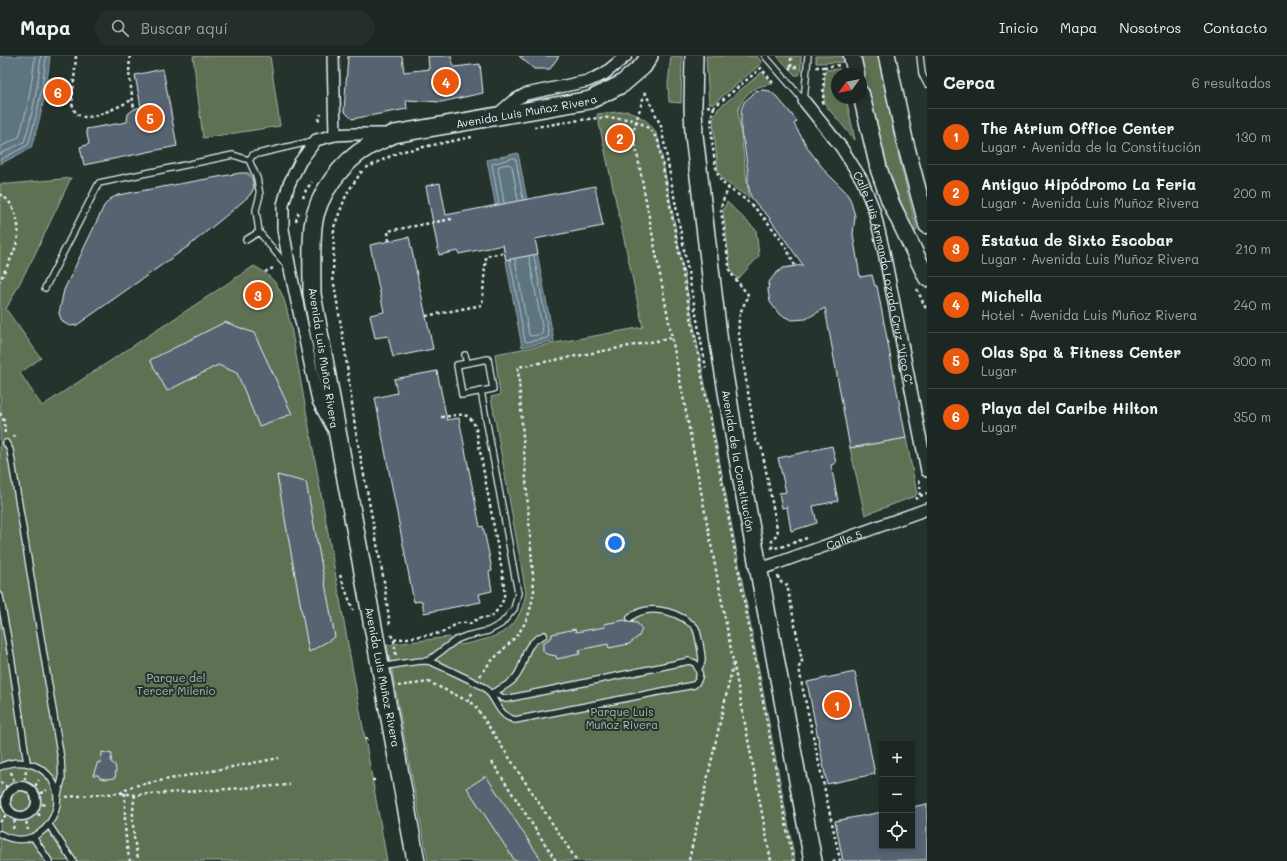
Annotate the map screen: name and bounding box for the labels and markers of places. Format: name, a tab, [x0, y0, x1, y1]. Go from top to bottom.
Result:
pin: 4	[433, 67, 459, 97]
pin: 6	[45, 77, 71, 107]
pin: 5	[137, 103, 163, 133]
pin: 2	[607, 123, 633, 153]
pin: 3	[245, 280, 271, 310]
pin: 1	[824, 690, 850, 720]

